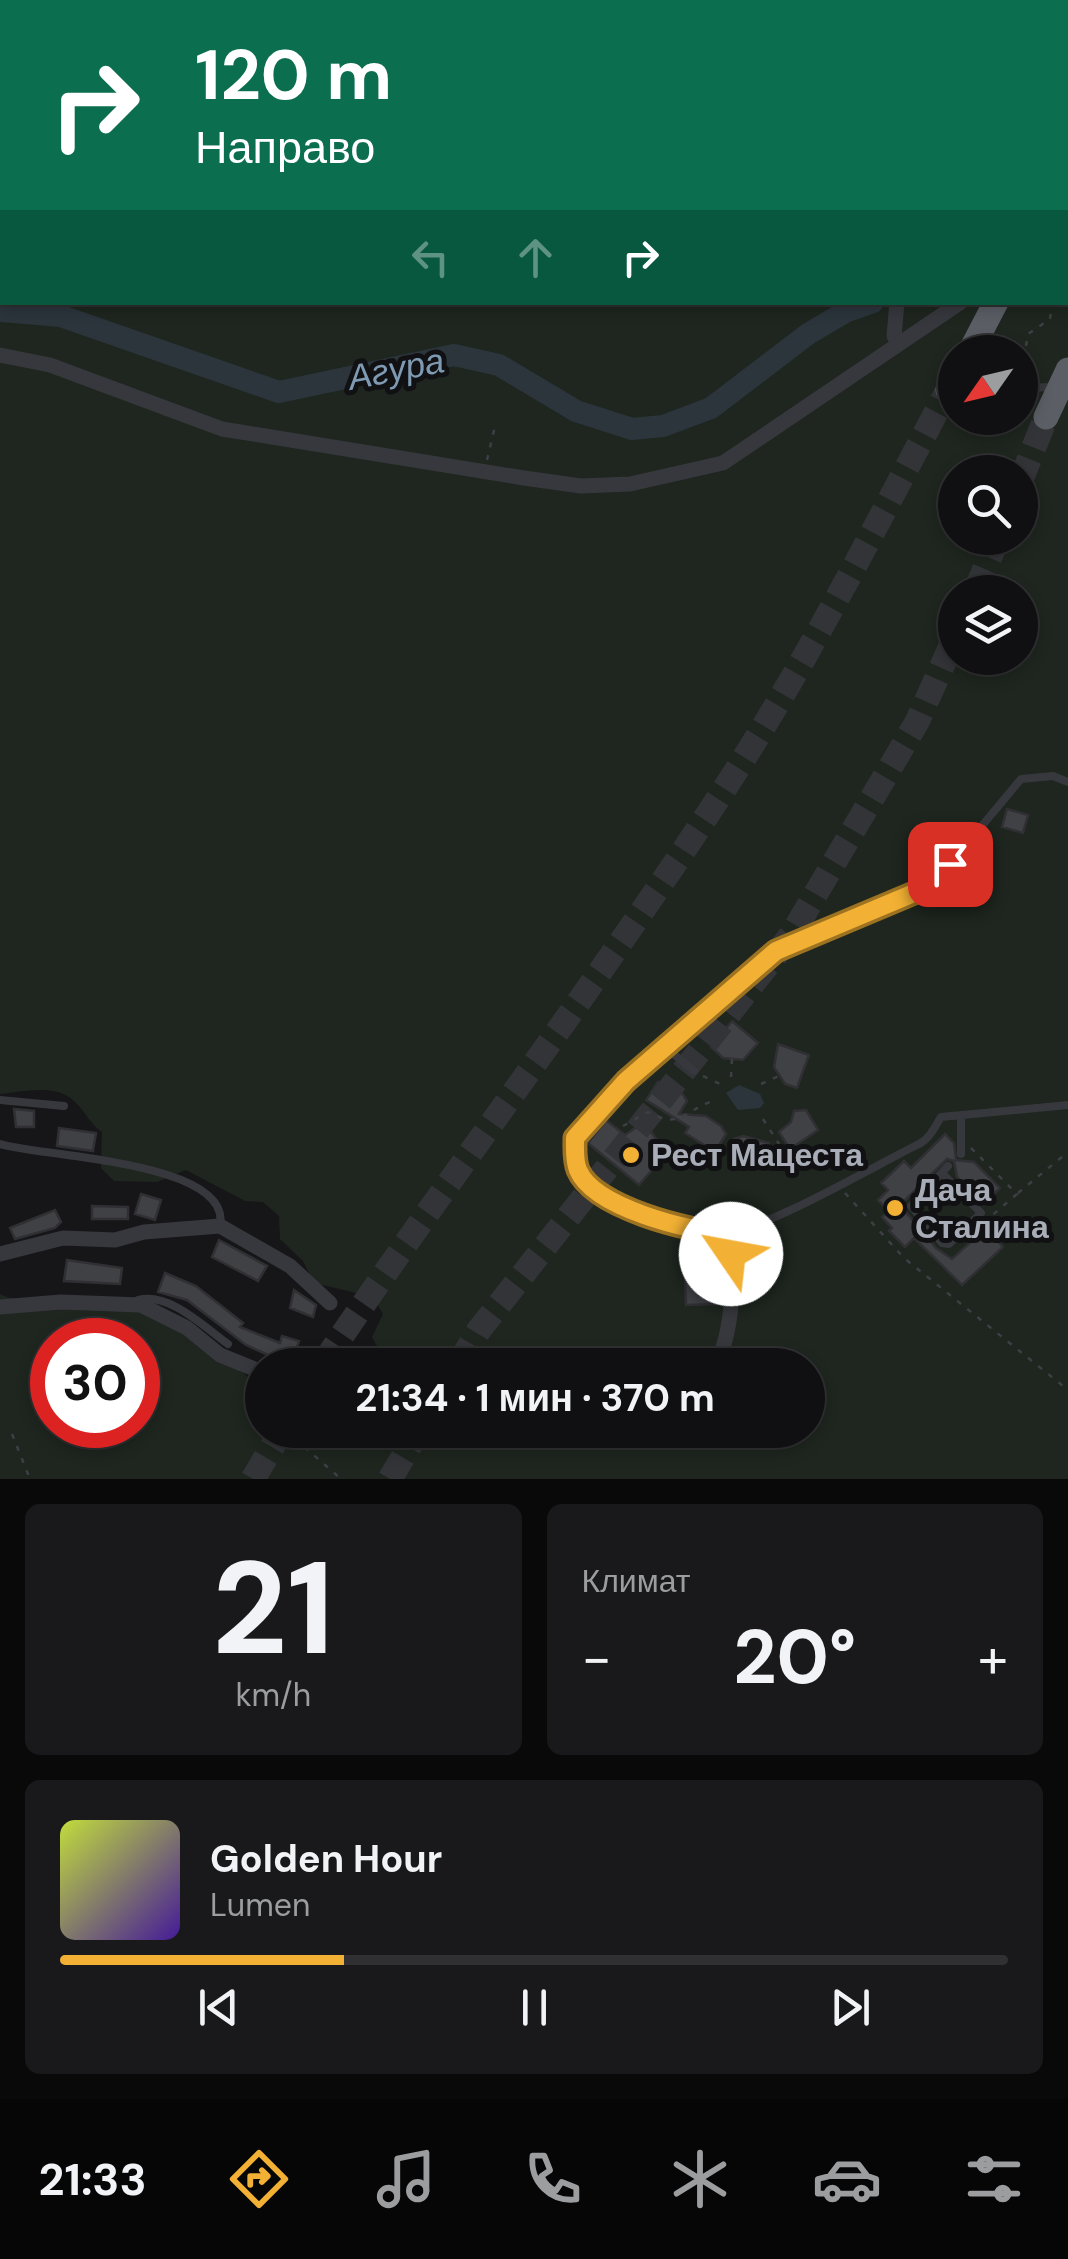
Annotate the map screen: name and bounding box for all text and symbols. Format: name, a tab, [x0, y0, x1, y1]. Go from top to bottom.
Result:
text: 120 m	[195, 30, 392, 121]
icon: right	[30, 40, 160, 170]
text: Направо	[195, 118, 375, 177]
icon: left	[403, 230, 458, 285]
icon: ahead	[508, 230, 563, 285]
icon: right	[613, 230, 668, 285]
north arrow	[938, 335, 1038, 435]
map controls	[938, 335, 1038, 675]
water label: Агура	[342, 337, 448, 401]
button: search	[938, 455, 1038, 555]
button: layers	[938, 575, 1038, 675]
pin	[908, 822, 993, 907]
icon: arrive	[923, 837, 978, 892]
place label: Рест Мацеста	[651, 1134, 863, 1176]
marker: Рест Мацеста	[620, 1144, 642, 1166]
place label: Дача Сталина	[915, 1169, 1049, 1248]
marker: Дача Сталина	[884, 1197, 906, 1219]
position arrow	[679, 1202, 783, 1306]
speed limit sign: 30	[30, 1318, 160, 1448]
text: 21:34 · 1 мин · 370 m	[355, 1373, 715, 1423]
text: 21	[212, 1524, 334, 1693]
text: Климат	[582, 1560, 690, 1602]
text: 20°	[733, 1609, 856, 1706]
text: −	[582, 1622, 612, 1694]
text: +	[978, 1622, 1008, 1694]
text: km/h	[235, 1674, 311, 1716]
text: Golden Hour	[210, 1834, 442, 1884]
text: Lumen	[210, 1884, 310, 1926]
icon: previous	[191, 1980, 246, 2035]
icon: pause	[507, 1980, 562, 2035]
icon: next	[823, 1980, 878, 2035]
icon: directions	[224, 2144, 294, 2214]
icon: music	[371, 2144, 441, 2214]
icon: phone	[518, 2144, 588, 2214]
icon: climate	[665, 2144, 735, 2214]
icon: car	[812, 2144, 882, 2214]
icon: filters	[959, 2144, 1029, 2214]
text: 21:33	[39, 2150, 147, 2209]

